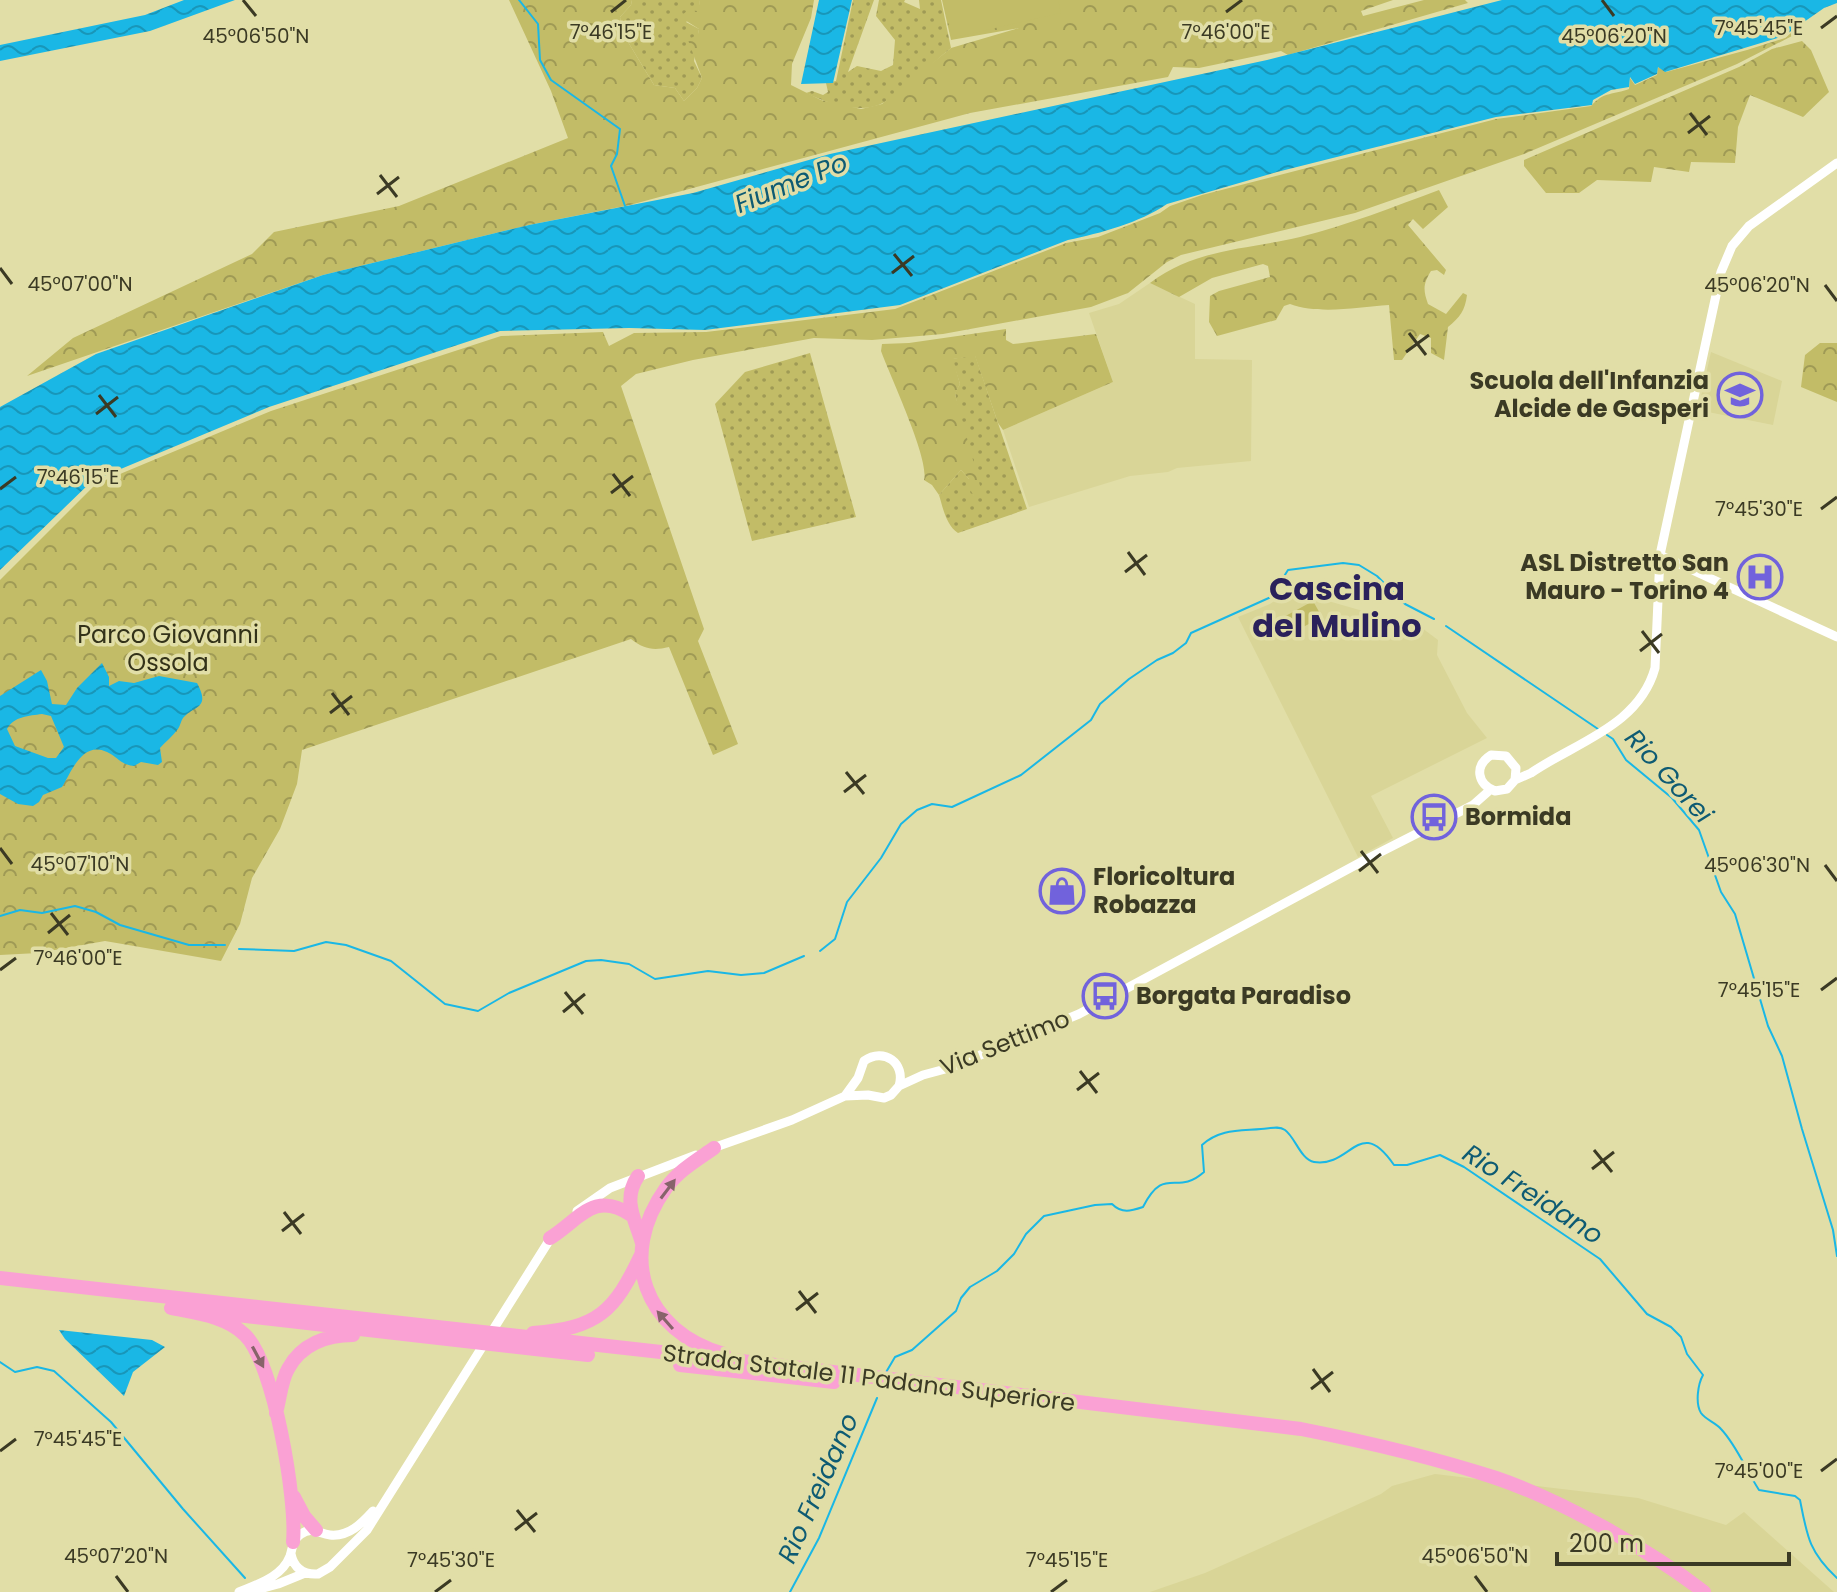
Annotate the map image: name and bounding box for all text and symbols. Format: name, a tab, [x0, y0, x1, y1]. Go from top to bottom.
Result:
text: 7°45'45"E	[1715, 14, 1803, 42]
text: 7°46'15"E	[570, 18, 652, 46]
text: 7°46'00"E	[1182, 18, 1270, 46]
text: 45°06'50"N	[203, 22, 309, 50]
text: 45°06'20"N	[1561, 22, 1667, 50]
water label: Fiume Po	[729, 144, 853, 222]
text: 45°07'00"N	[27, 270, 133, 298]
text: 45°06'20"N	[1704, 271, 1810, 299]
place label: Scuola dell'Infanzia Alcide de Gasperi	[1470, 364, 1709, 425]
school or university icon: Scuola dell'Infanzia Alcide de Gasperi	[1716, 371, 1764, 419]
text: 7°46'15"E	[37, 463, 119, 491]
text: 7°45'30"E	[1715, 495, 1803, 523]
place label: ASL Distretto San Mauro - Torino 4	[1520, 546, 1729, 607]
hospital icon: ASL Distretto San Mauro - Torino 4	[1736, 553, 1784, 601]
district label: Cascina del Mulino	[1252, 566, 1422, 648]
park label: Parco Giovanni Ossola	[77, 618, 259, 679]
water label: Rio Gorei	[1617, 721, 1721, 831]
bus stop icon: Bormida	[1410, 793, 1458, 841]
place label: Bormida	[1465, 800, 1571, 833]
text: 45°07'10"N	[31, 850, 129, 878]
text: 45°06'30"N	[1704, 851, 1810, 879]
place label: Floricoltura Robazza	[1093, 860, 1235, 921]
shop icon: Floricoltura Robazza	[1038, 867, 1086, 915]
text: 7°46'00"E	[34, 944, 122, 972]
bus stop icon: Borgata Paradiso	[1081, 972, 1129, 1020]
text: 7°45'15"E	[1718, 976, 1800, 1004]
place label: Borgata Paradiso	[1136, 979, 1351, 1012]
street label: Via Settimo	[935, 1002, 1075, 1084]
water label: Rio Freidano	[1456, 1135, 1610, 1253]
one-way arrow	[659, 1178, 675, 1199]
one-way arrow	[657, 1310, 674, 1330]
street label: Strada Statale 11 Padana Superiore	[661, 1336, 1077, 1419]
one-way arrow	[251, 1346, 265, 1368]
water label: Rio Freidano	[769, 1407, 867, 1569]
text: 7°45'45"E	[34, 1425, 122, 1453]
text: 7°45'00"E	[1715, 1457, 1803, 1485]
scale bar	[1557, 1516, 1789, 1566]
text: 200 m	[1569, 1527, 1644, 1560]
text: 45°07'20"N	[64, 1542, 168, 1570]
text: 45°06'50"N	[1422, 1542, 1528, 1570]
text: 7°45'30"E	[407, 1546, 495, 1574]
text: 7°45'15"E	[1026, 1546, 1108, 1574]

